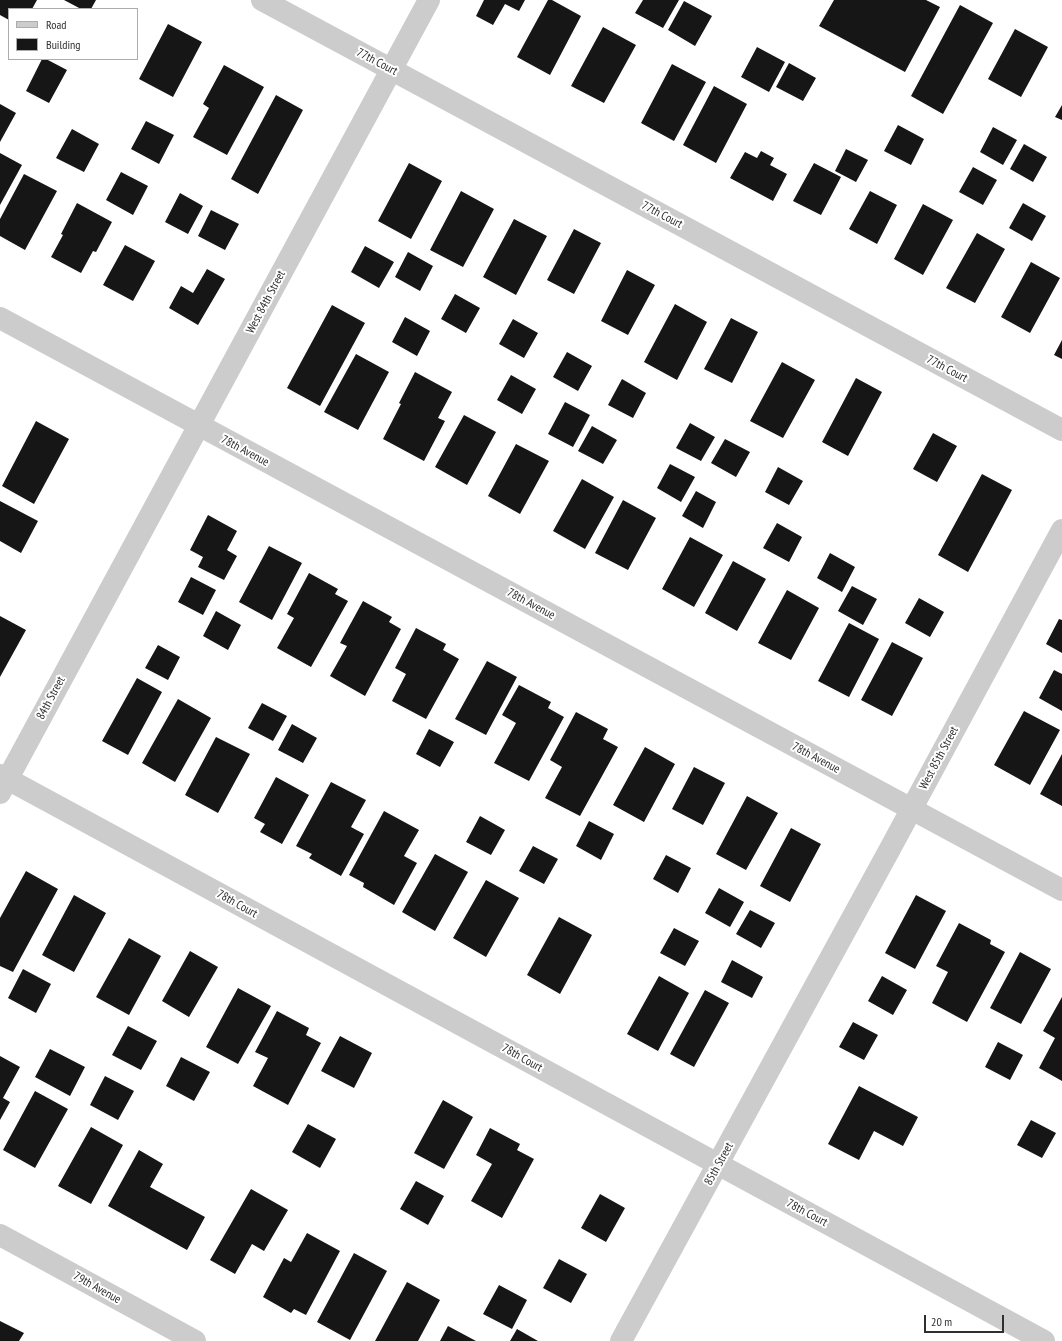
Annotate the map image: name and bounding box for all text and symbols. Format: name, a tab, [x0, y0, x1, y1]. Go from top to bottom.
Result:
legend	[8, 8, 138, 60]
text: Road	[46, 17, 66, 32]
text: Building	[46, 37, 81, 52]
street label: 77th Court	[354, 45, 400, 79]
street label: 77th Court	[639, 198, 685, 232]
street label: West 84th Street	[243, 268, 289, 336]
street label: 77th Court	[924, 352, 970, 386]
street label: 78th Avenue	[219, 432, 271, 470]
street label: 78th Avenue	[505, 585, 557, 623]
street label: 84th Street	[34, 674, 68, 722]
street label: West 85th Street	[916, 724, 962, 792]
street label: 78th Avenue	[790, 739, 842, 777]
street label: 78th Court	[214, 887, 260, 921]
street label: 78th Court	[499, 1041, 545, 1075]
street label: 85th Street	[701, 1140, 737, 1188]
street label: 78th Court	[784, 1196, 830, 1230]
street label: 79th Avenue	[71, 1269, 123, 1307]
scale bar	[926, 1307, 1006, 1333]
text: 20 m	[931, 1314, 952, 1329]

